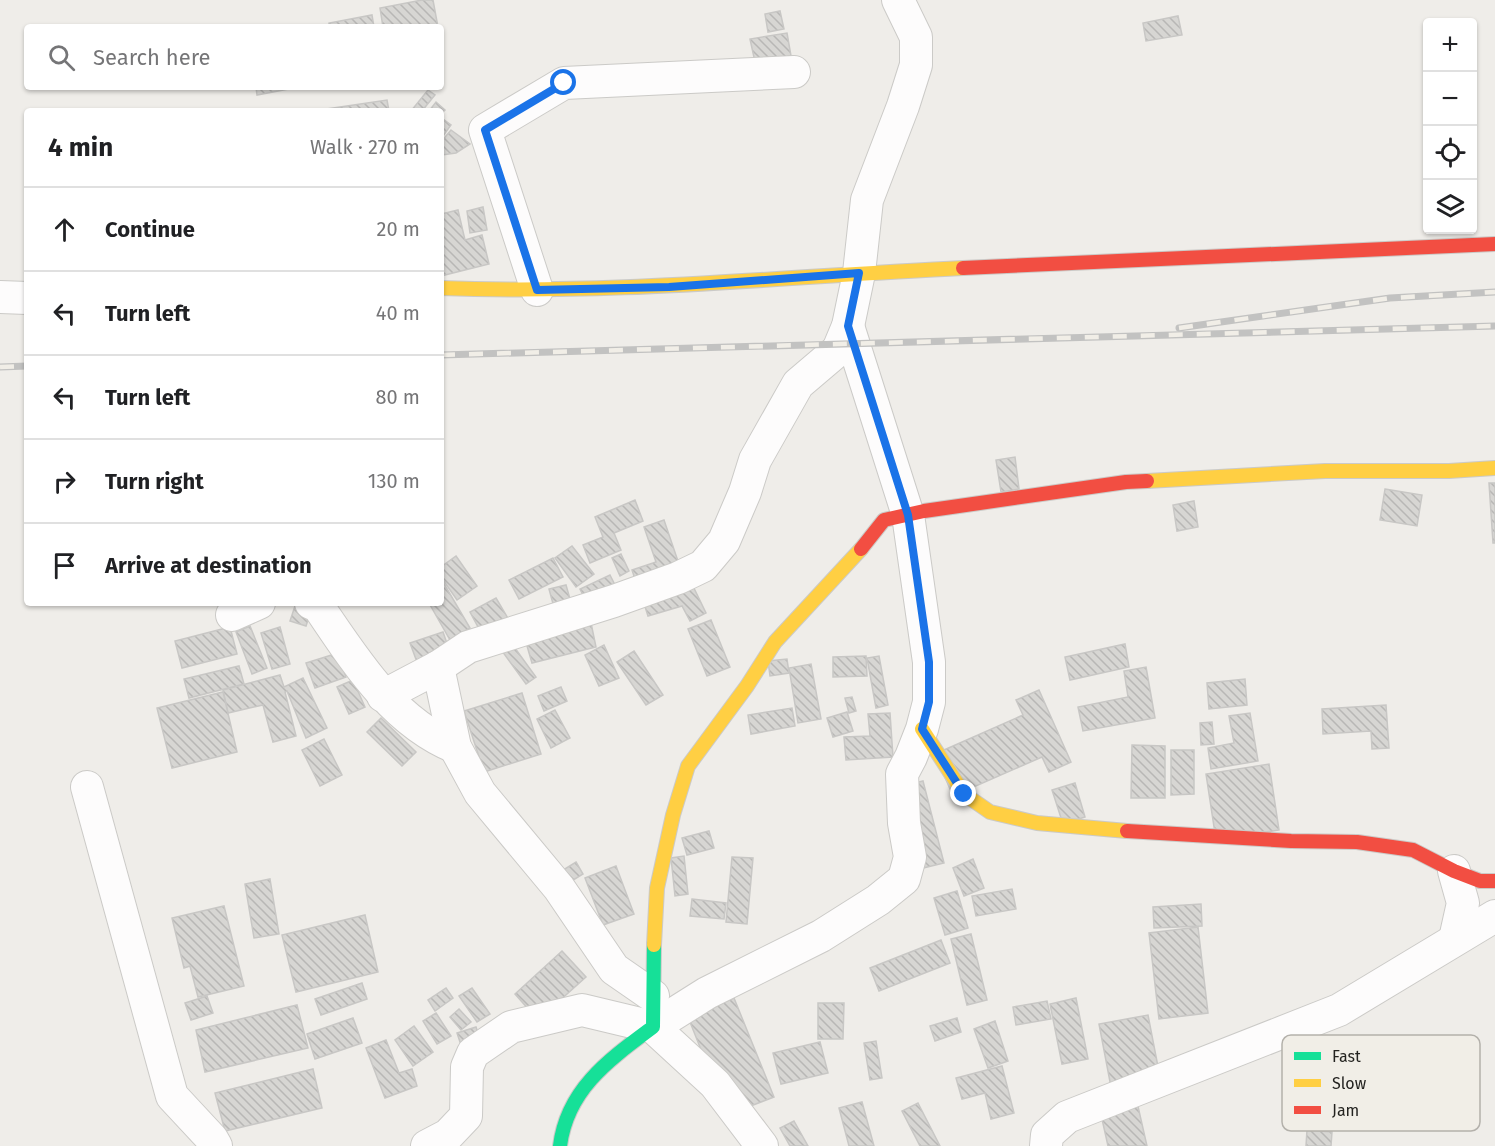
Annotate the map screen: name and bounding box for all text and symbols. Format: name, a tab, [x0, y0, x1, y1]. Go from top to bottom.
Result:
map controls	[1423, 18, 1477, 234]
button: +	[1423, 18, 1477, 72]
search box	[24, 24, 444, 90]
icon: search	[45, 41, 78, 74]
text: Search here	[93, 44, 211, 71]
route start	[550, 69, 576, 95]
button: −	[1423, 72, 1477, 126]
button: locate	[1423, 126, 1477, 180]
text: 4 min	[48, 132, 113, 163]
text: Walk · 270 m	[310, 135, 420, 159]
button: layers	[1423, 180, 1477, 234]
icon: ahead	[48, 213, 81, 246]
text: Continue	[105, 216, 195, 243]
text: 20 m	[377, 217, 420, 241]
icon: left	[48, 297, 81, 330]
text: Turn left	[105, 300, 190, 327]
text: 40 m	[376, 301, 420, 325]
icon: left	[48, 381, 81, 414]
text: Turn left	[105, 384, 190, 411]
text: 80 m	[375, 385, 420, 409]
icon: right	[48, 465, 81, 498]
text: Turn right	[105, 468, 204, 495]
text: 130 m	[368, 469, 420, 493]
icon: arrive	[48, 549, 81, 582]
text: Arrive at destination	[105, 552, 312, 579]
route end	[950, 780, 976, 806]
legend	[1282, 1035, 1480, 1131]
text: Fast	[1332, 1047, 1361, 1066]
text: Slow	[1332, 1074, 1367, 1093]
text: Jam	[1332, 1101, 1359, 1120]

